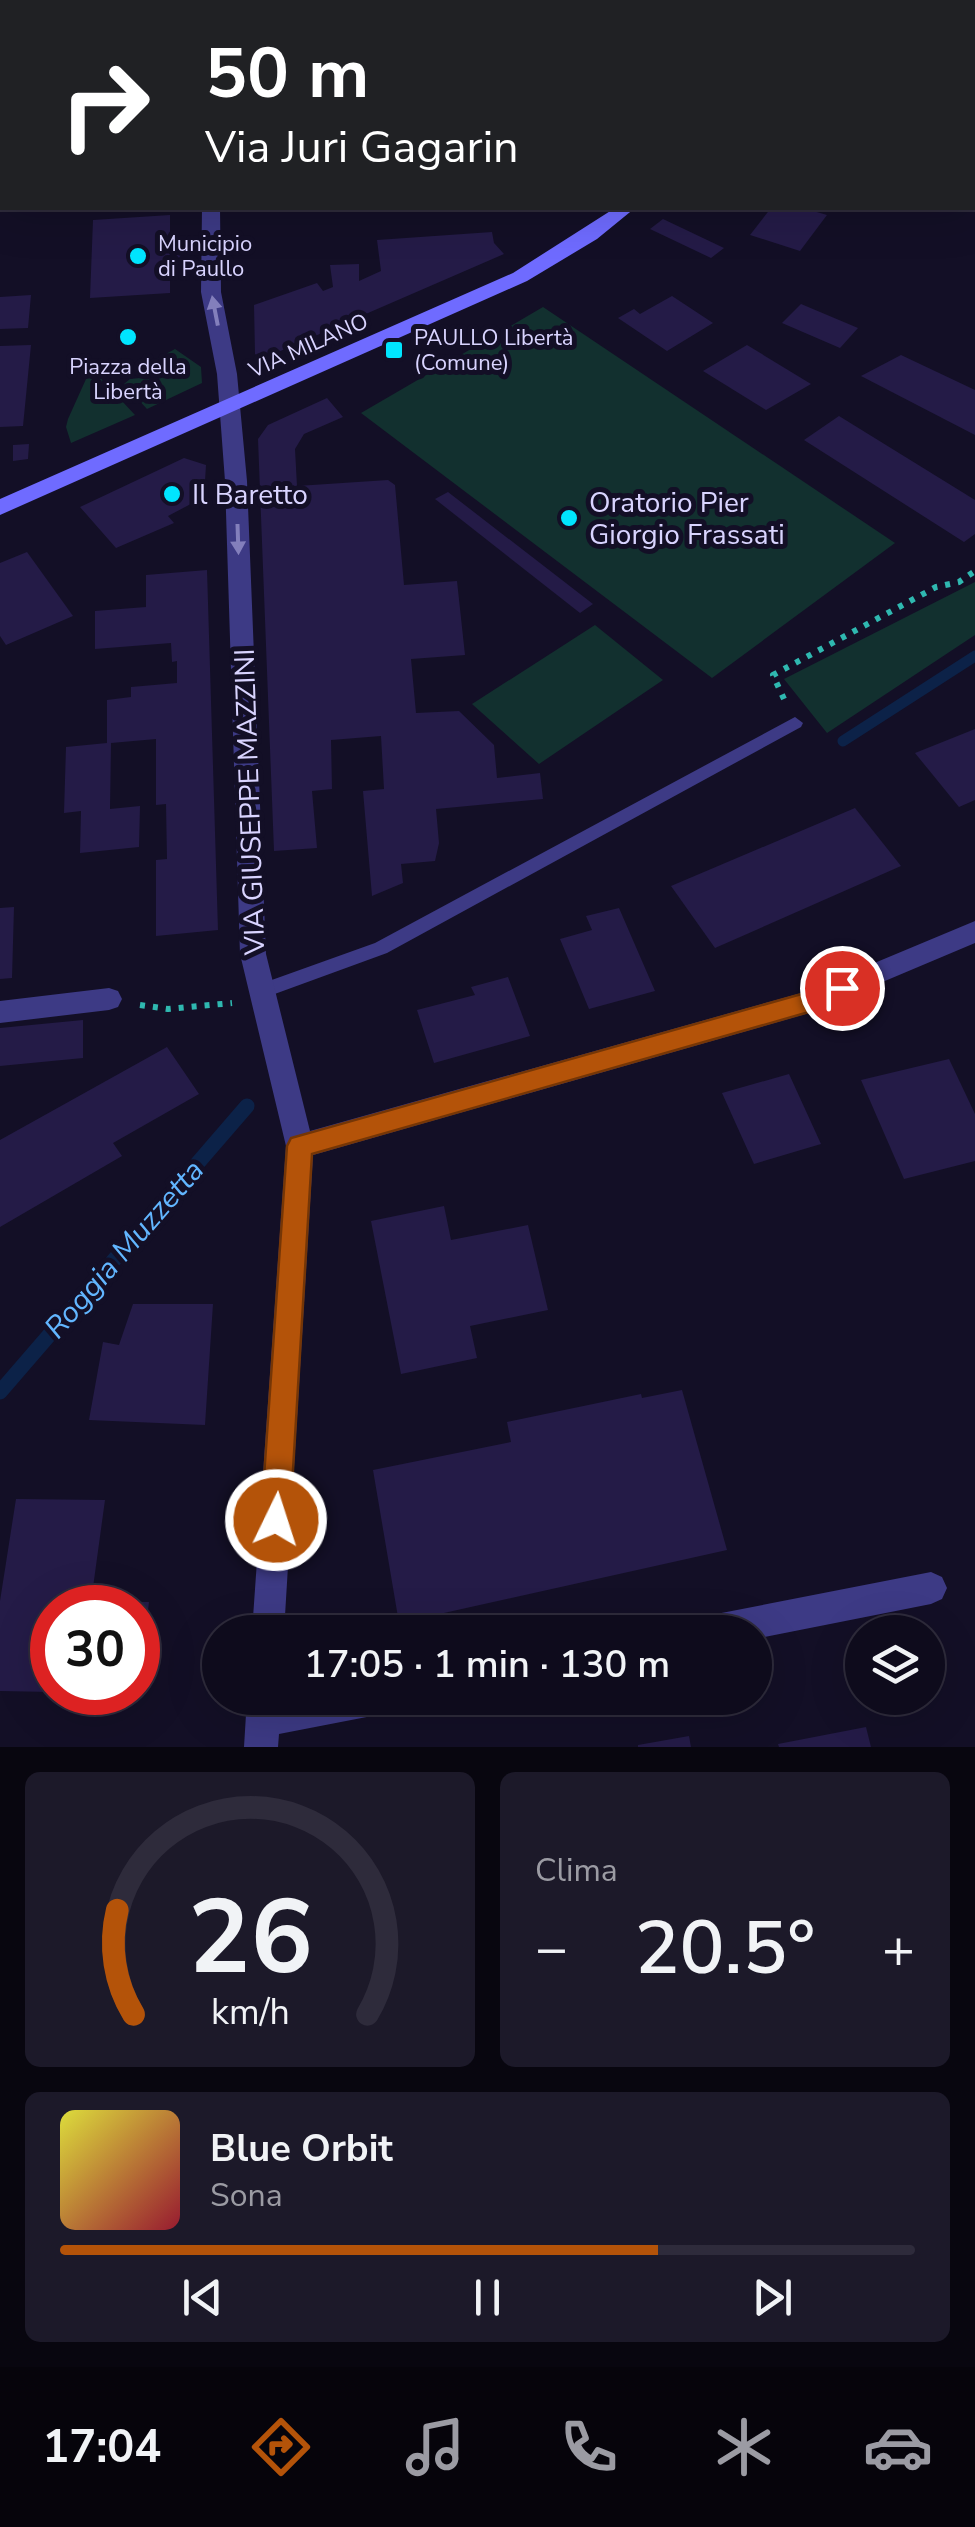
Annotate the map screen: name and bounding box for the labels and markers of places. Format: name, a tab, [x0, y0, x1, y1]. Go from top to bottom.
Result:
place label: Municipio di Paullo	[158, 229, 252, 284]
marker: Municipio di Paullo	[127, 245, 149, 267]
place label: PAULLO Libertà (Comune)	[414, 323, 573, 378]
marker: Piazza della Libertà	[117, 326, 139, 348]
marker: PAULLO Libertà (Comune)	[383, 339, 405, 361]
place label: Piazza della Libertà	[69, 352, 187, 407]
place label: Il Baretto	[192, 476, 308, 514]
marker: Il Baretto	[161, 483, 183, 505]
place label: Oratorio Pier Giorgio Frassati	[589, 484, 785, 554]
marker: Oratorio Pier Giorgio Frassati	[558, 507, 580, 529]
pin	[800, 946, 885, 1031]

